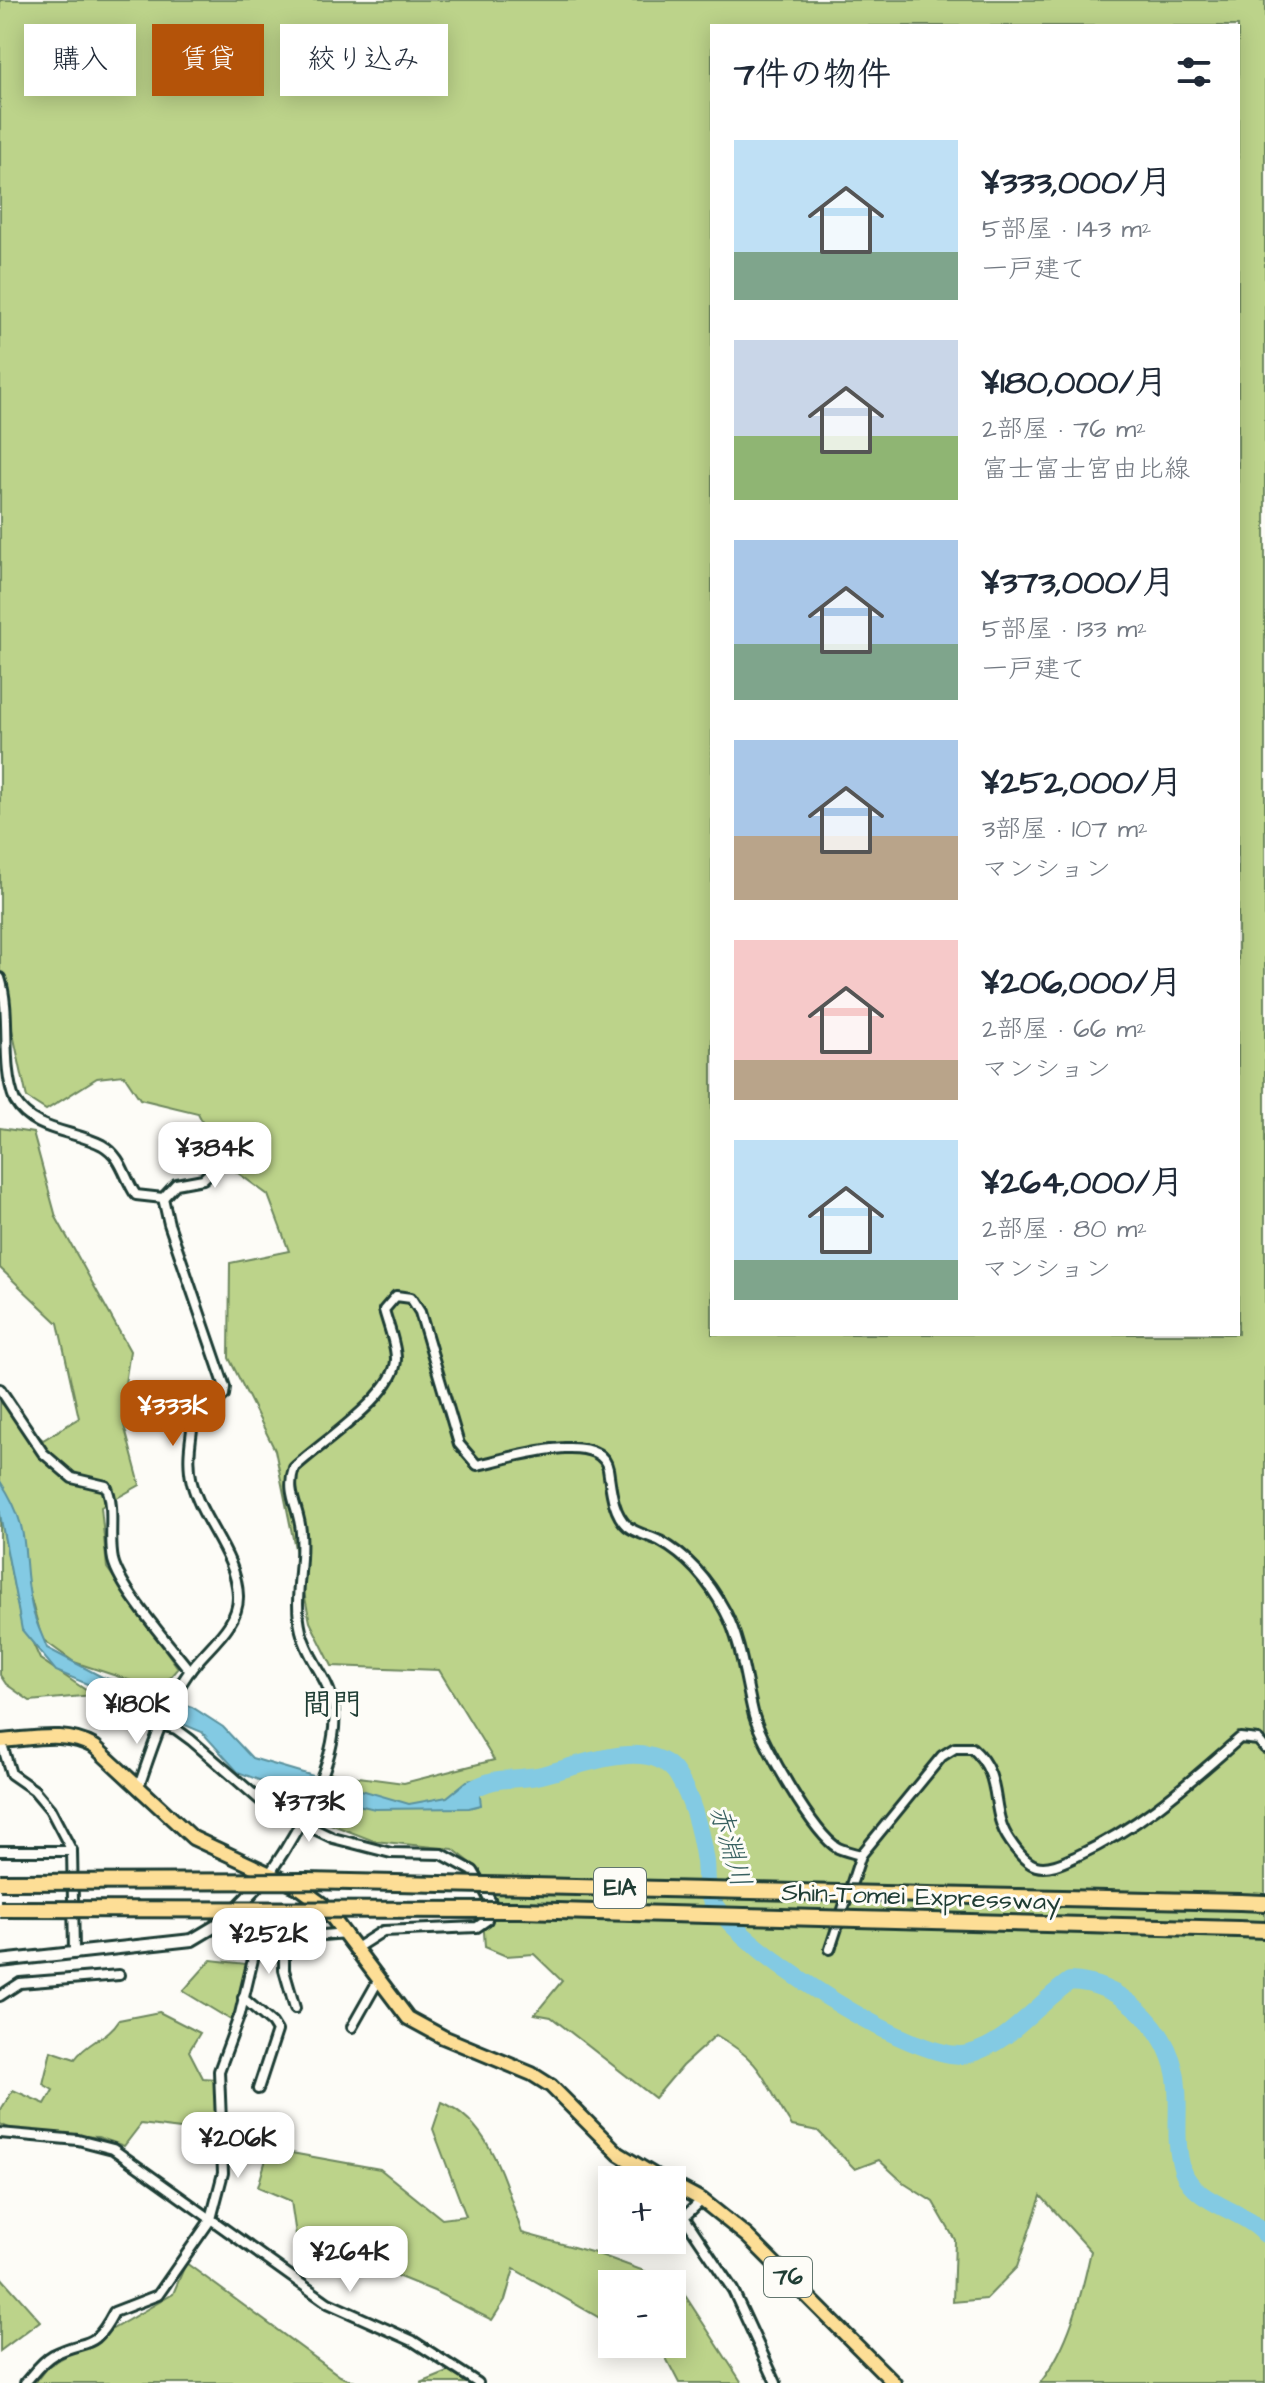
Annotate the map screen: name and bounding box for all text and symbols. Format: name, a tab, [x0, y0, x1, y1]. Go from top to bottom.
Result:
chip: 購入	[24, 24, 136, 96]
chip: 賃貸	[152, 24, 264, 96]
chip: 絞り込み	[280, 24, 448, 96]
icon: filters	[1172, 50, 1216, 94]
text: 7件の物件	[734, 51, 891, 99]
text: ¥333,000/月	[982, 159, 1172, 207]
icon: home	[798, 172, 894, 268]
text: 5部屋 · 143 m²	[982, 211, 1152, 247]
text: 一戸建て	[982, 251, 1086, 287]
text: ¥180,000/月	[982, 359, 1168, 407]
icon: home	[798, 372, 894, 468]
text: 2部屋 · 76 m²	[982, 411, 1146, 447]
text: 富士富士宮由比線	[982, 451, 1190, 487]
text: ¥373,000/月	[982, 559, 1176, 607]
icon: home	[798, 572, 894, 668]
text: 5部屋 · 133 m²	[982, 611, 1147, 647]
text: 一戸建て	[982, 651, 1086, 687]
text: ¥252,000/月	[982, 759, 1183, 807]
icon: home	[798, 772, 894, 868]
text: 3部屋 · 107 m²	[982, 811, 1148, 847]
text: マンション	[982, 851, 1111, 887]
text: ¥206,000/月	[982, 959, 1182, 1007]
icon: home	[798, 972, 894, 1068]
text: 2部屋 · 66 m²	[982, 1011, 1146, 1047]
text: マンション	[982, 1051, 1111, 1087]
pin: ¥384K	[159, 1122, 271, 1190]
text: ¥384K	[176, 1130, 254, 1166]
text: ¥264,000/月	[982, 1159, 1184, 1207]
icon: home	[798, 1172, 894, 1268]
text: 2部屋 · 80 m²	[982, 1211, 1147, 1247]
text: マンション	[982, 1251, 1111, 1287]
pin: ¥333K	[117, 1380, 229, 1448]
text: ¥333K	[138, 1388, 208, 1424]
pin: ¥180K	[81, 1678, 193, 1746]
district label: 間門	[302, 1684, 362, 1726]
text: ¥180K	[104, 1686, 170, 1722]
pin: ¥373K	[253, 1776, 365, 1844]
text: ¥373K	[273, 1784, 345, 1820]
water label: 赤淵川	[700, 1800, 760, 1892]
road number: E1A	[594, 1868, 646, 1908]
street label: Shin-Tomei Expressway	[781, 1874, 1061, 1922]
pin: ¥252K	[213, 1908, 325, 1976]
text: ¥252K	[230, 1916, 308, 1952]
pin: ¥206K	[182, 2112, 294, 2180]
text: ¥206K	[199, 2120, 277, 2156]
map controls	[598, 2166, 686, 2358]
button: +	[598, 2166, 686, 2254]
pin: ¥264K	[294, 2226, 406, 2294]
text: ¥264K	[311, 2234, 389, 2270]
road number: 76	[764, 2257, 812, 2297]
button: −	[598, 2270, 686, 2358]

